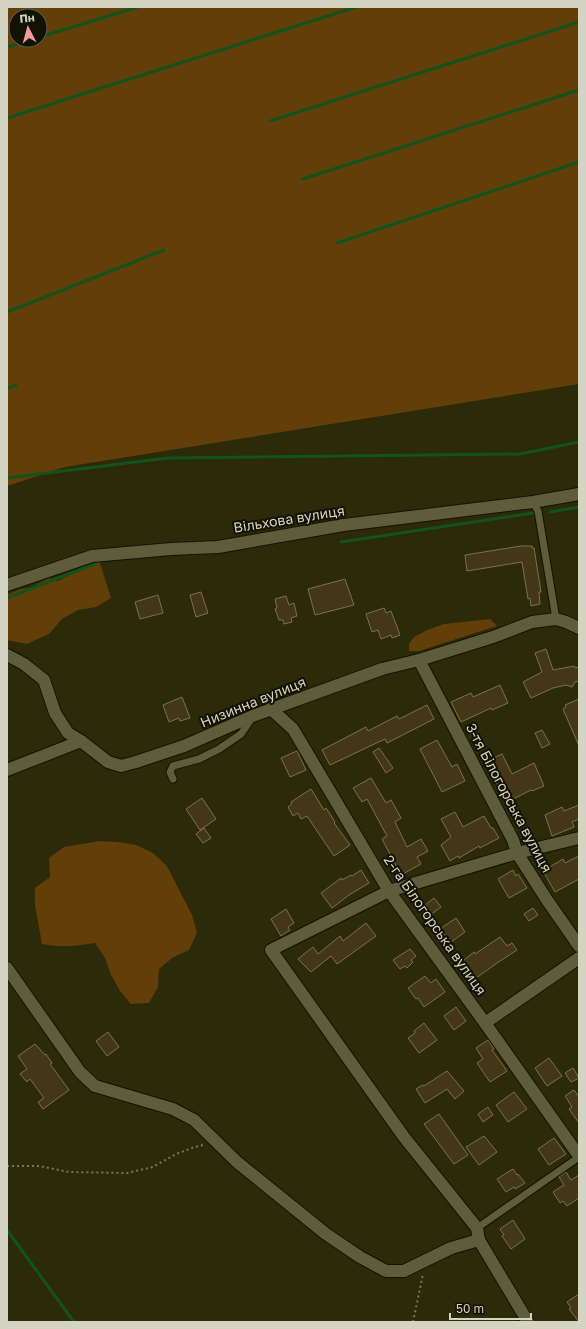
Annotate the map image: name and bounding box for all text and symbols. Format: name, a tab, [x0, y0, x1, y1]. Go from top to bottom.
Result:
north arrow	[8, 8, 48, 48]
text: Пн	[19, 10, 35, 25]
street label: Вільхова вулиця	[232, 501, 346, 536]
street label: Низинна вулиця	[198, 673, 308, 730]
street label: 3-тя Білогорська вулиця	[463, 720, 556, 875]
street label: 2-га Білогорська вулиця	[381, 851, 490, 998]
scale bar	[450, 1295, 531, 1321]
text: 50 m	[456, 1301, 484, 1316]

